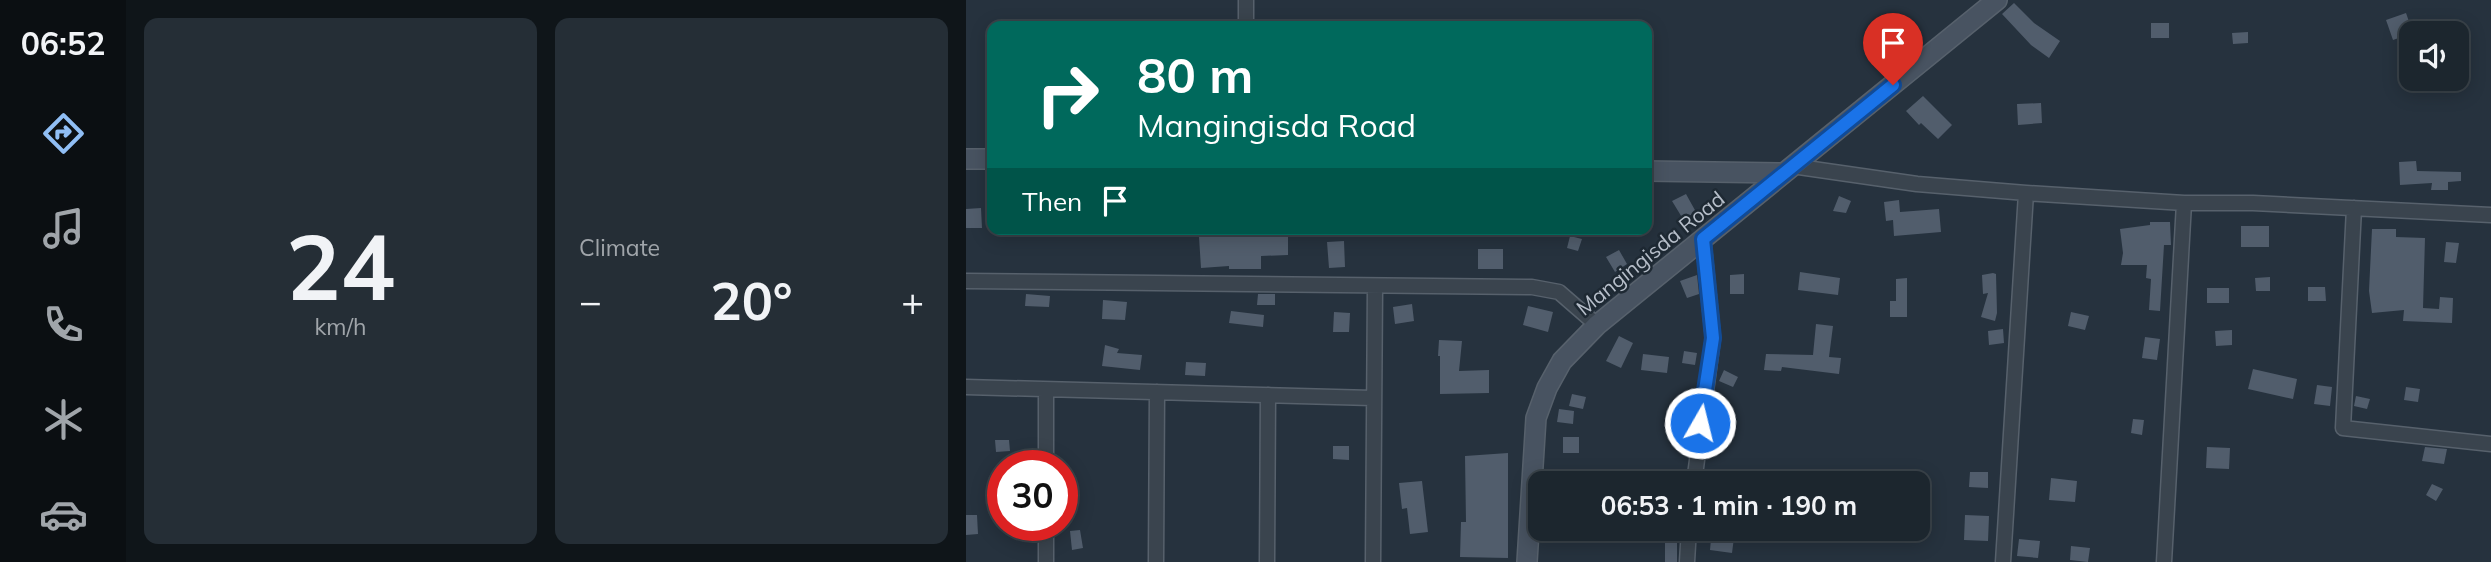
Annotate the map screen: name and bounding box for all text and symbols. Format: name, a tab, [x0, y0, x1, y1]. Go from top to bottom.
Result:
pin	[1863, 13, 1923, 85]
map controls	[2399, 21, 2469, 91]
button: sound	[2399, 21, 2469, 91]
text: 06:52	[21, 23, 105, 63]
icon: arrive	[1874, 24, 1912, 62]
text: 80 m	[1137, 44, 1253, 105]
icon: right	[1022, 49, 1113, 140]
text: Mangingisda Road	[1137, 105, 1416, 145]
icon: directions	[39, 109, 88, 158]
icon: arrive	[1096, 182, 1134, 220]
text: Then	[1022, 185, 1082, 218]
street label: Mangingisda Road	[1571, 185, 1729, 321]
icon: music	[39, 204, 88, 253]
text: 24	[286, 209, 395, 323]
text: Climate	[579, 233, 660, 262]
text: 20°	[710, 268, 793, 333]
text: −	[579, 277, 602, 325]
text: +	[901, 277, 924, 325]
icon: phone	[39, 300, 88, 349]
text: km/h	[314, 312, 367, 341]
position arrow	[1663, 386, 1737, 460]
icon: climate	[39, 395, 88, 444]
speed limit sign: 30	[987, 450, 1078, 541]
text: 06:53 · 1 min · 190 m	[1601, 489, 1857, 522]
icon: car	[39, 490, 88, 539]

